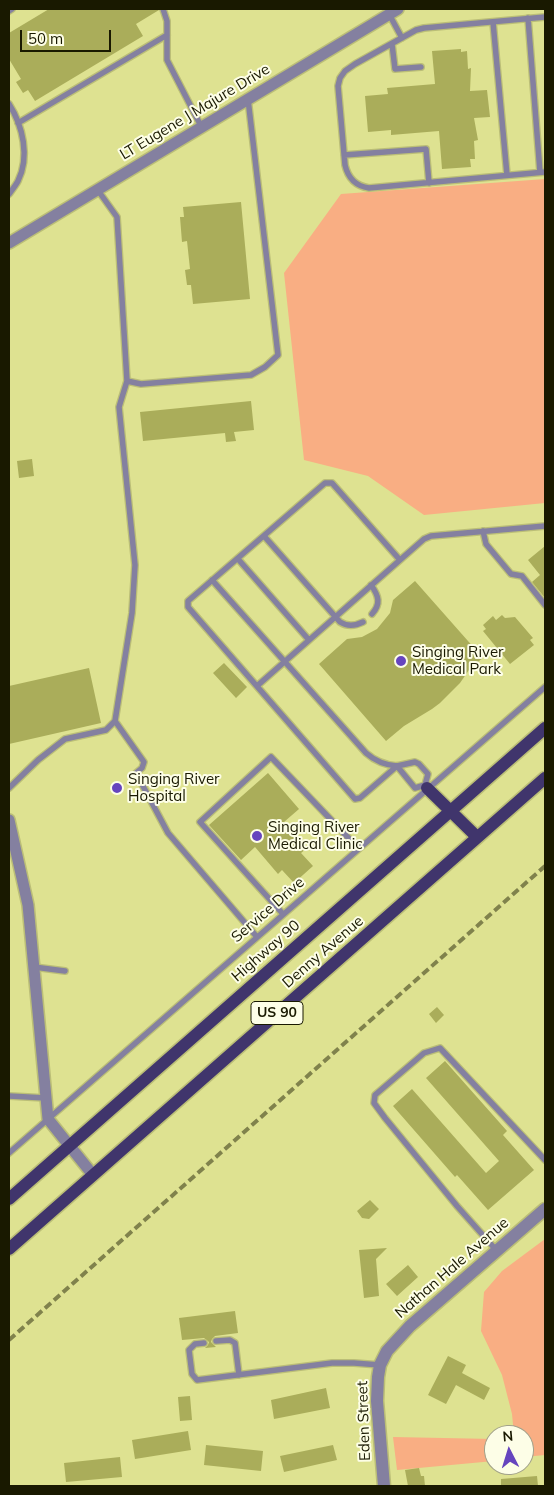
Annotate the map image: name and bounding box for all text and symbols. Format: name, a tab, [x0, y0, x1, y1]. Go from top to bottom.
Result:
scale bar	[22, 20, 114, 52]
text: 50 m	[28, 29, 63, 48]
street label: LT Eugene J Majure Drive	[117, 60, 273, 164]
place label: Singing River Medical Park	[412, 643, 503, 678]
marker: Singing River Medical Park	[394, 654, 408, 668]
place label: Singing River Hospital	[128, 770, 219, 805]
marker: Singing River Hospital	[110, 781, 124, 795]
place label: Singing River Medical Clinic	[268, 818, 363, 853]
marker: Singing River Medical Clinic	[250, 829, 264, 843]
street label: Service Drive	[228, 874, 308, 946]
street label: Denny Avenue	[279, 912, 367, 992]
street label: Highway 90	[228, 916, 304, 986]
road number: US 90	[251, 1001, 303, 1024]
street label: Nathan Hale Avenue	[392, 1214, 512, 1322]
street label: Eden Street	[354, 1381, 374, 1461]
north arrow	[484, 1425, 534, 1475]
text: N	[502, 1427, 514, 1445]

